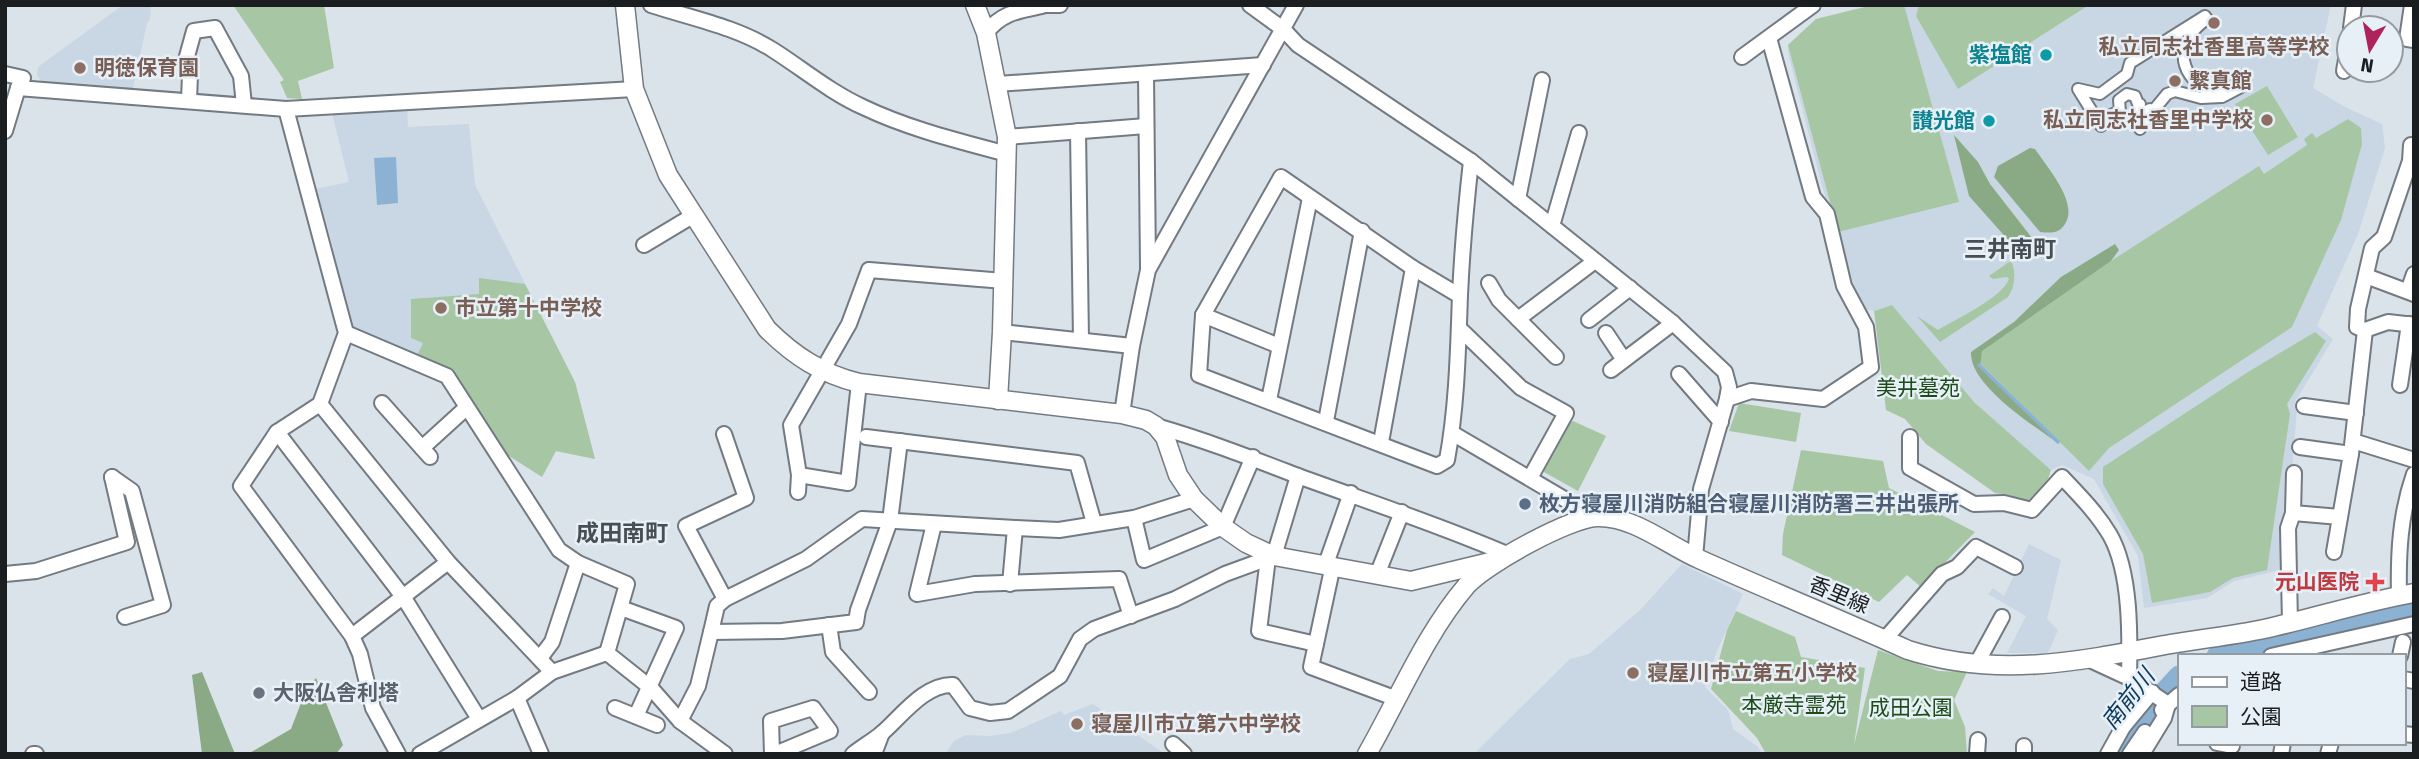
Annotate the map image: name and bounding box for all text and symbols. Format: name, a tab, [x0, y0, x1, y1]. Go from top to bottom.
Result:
north arrow	[2335, 14, 2405, 84]
marker: 私立同志社香里高等学校	[2206, 15, 2222, 31]
place label: 私立同志社香里高等学校	[2099, 34, 2330, 60]
place label: 紫塩館	[1969, 42, 2032, 68]
marker: 紫塩館	[2038, 47, 2054, 63]
text: N	[2359, 53, 2375, 78]
place label: 明徳保育園	[94, 55, 199, 81]
marker: 明徳保育園	[72, 60, 88, 76]
place label: 繋真館	[2189, 68, 2252, 94]
marker: 繋真館	[2167, 73, 2183, 89]
place label: 私立同志社香里中学校	[2043, 107, 2253, 133]
place label: 讃光館	[1912, 108, 1975, 134]
marker: 私立同志社香里中学校	[2259, 112, 2275, 128]
marker: 讃光館	[1981, 113, 1997, 129]
district label: 三井南町	[1964, 235, 2056, 263]
place label: 市立第十中学校	[455, 295, 602, 321]
marker: 市立第十中学校	[433, 300, 449, 316]
park label: 美井墓苑	[1876, 375, 1960, 401]
place label: 枚方寝屋川消防組合寝屋川消防署三井出張所	[1539, 491, 1959, 517]
marker: 枚方寝屋川消防組合寝屋川消防署三井出張所	[1517, 496, 1533, 512]
district label: 成田南町	[576, 519, 668, 547]
place label: 元山医院	[2275, 569, 2359, 595]
street label: 香里線	[1805, 571, 1873, 619]
marker: 元山医院	[2365, 572, 2385, 592]
legend	[2178, 654, 2405, 745]
place label: 寝屋川市立第五小学校	[1647, 660, 1857, 686]
water label: 南前川	[2096, 661, 2162, 735]
marker: 寝屋川市立第五小学校	[1625, 665, 1641, 681]
text: 道路	[2240, 669, 2282, 695]
place label: 大阪仏舎利塔	[273, 680, 399, 706]
marker: 大阪仏舎利塔	[251, 685, 267, 701]
park label: 本厳寺霊苑	[1742, 692, 1847, 718]
park label: 成田公園	[1869, 695, 1953, 721]
text: 公園	[2240, 704, 2282, 730]
place label: 寝屋川市立第六中学校	[1091, 711, 1301, 737]
marker: 寝屋川市立第六中学校	[1069, 716, 1085, 732]

